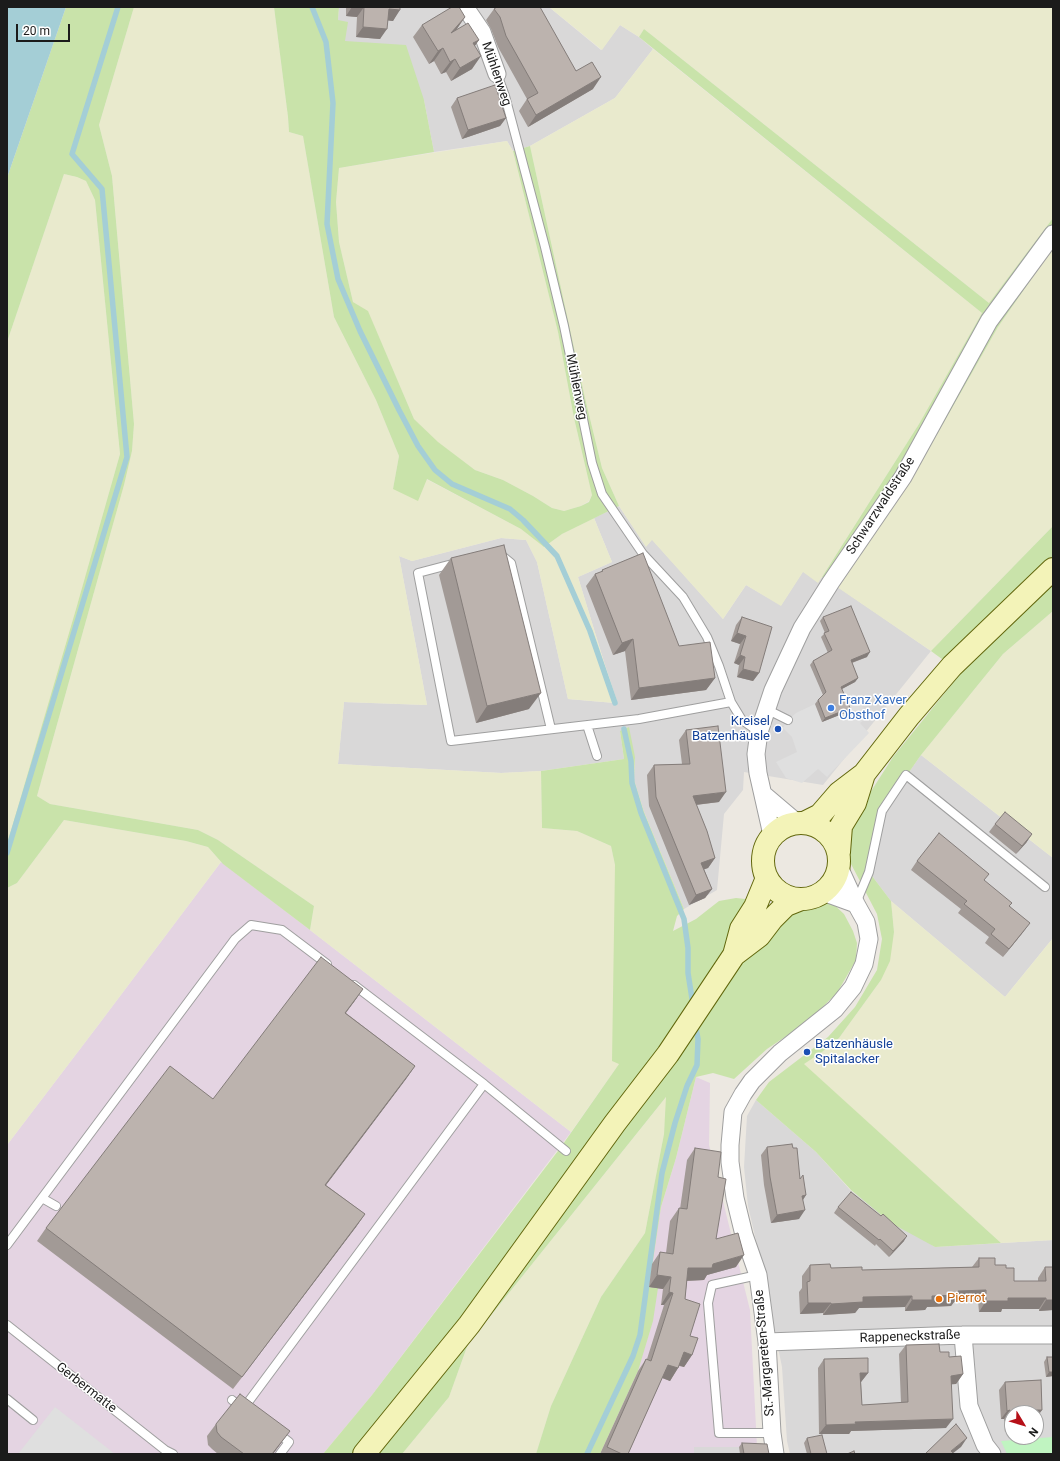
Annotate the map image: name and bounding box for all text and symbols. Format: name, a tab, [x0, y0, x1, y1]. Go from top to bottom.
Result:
scale bar	[18, 16, 72, 42]
text: 20 m	[23, 24, 50, 38]
street label: Mühlenweg	[478, 40, 514, 108]
street label: Mühlenweg	[562, 353, 590, 421]
street label: Schwarzwaldstraße	[844, 454, 918, 558]
place label: Franz Xaver Obsthof	[839, 693, 907, 724]
marker: Franz Xaver Obsthof	[826, 703, 836, 713]
place label: Kreisel Batzenhäusle	[692, 714, 770, 745]
marker: Kreisel Batzenhäusle	[773, 724, 783, 734]
place label: Batzenhäusle Spitalacker	[815, 1037, 893, 1068]
marker: Batzenhäusle Spitalacker	[802, 1047, 812, 1057]
street label: St.-Margareten-Straße	[752, 1289, 778, 1417]
place label: Pierrot	[947, 1291, 986, 1307]
marker: Pierrot	[934, 1294, 944, 1304]
street label: Rappeneckstraße	[859, 1327, 961, 1347]
street label: Gerbermatte	[53, 1359, 119, 1417]
north arrow	[1004, 1405, 1044, 1445]
text: N	[1026, 1425, 1041, 1439]

